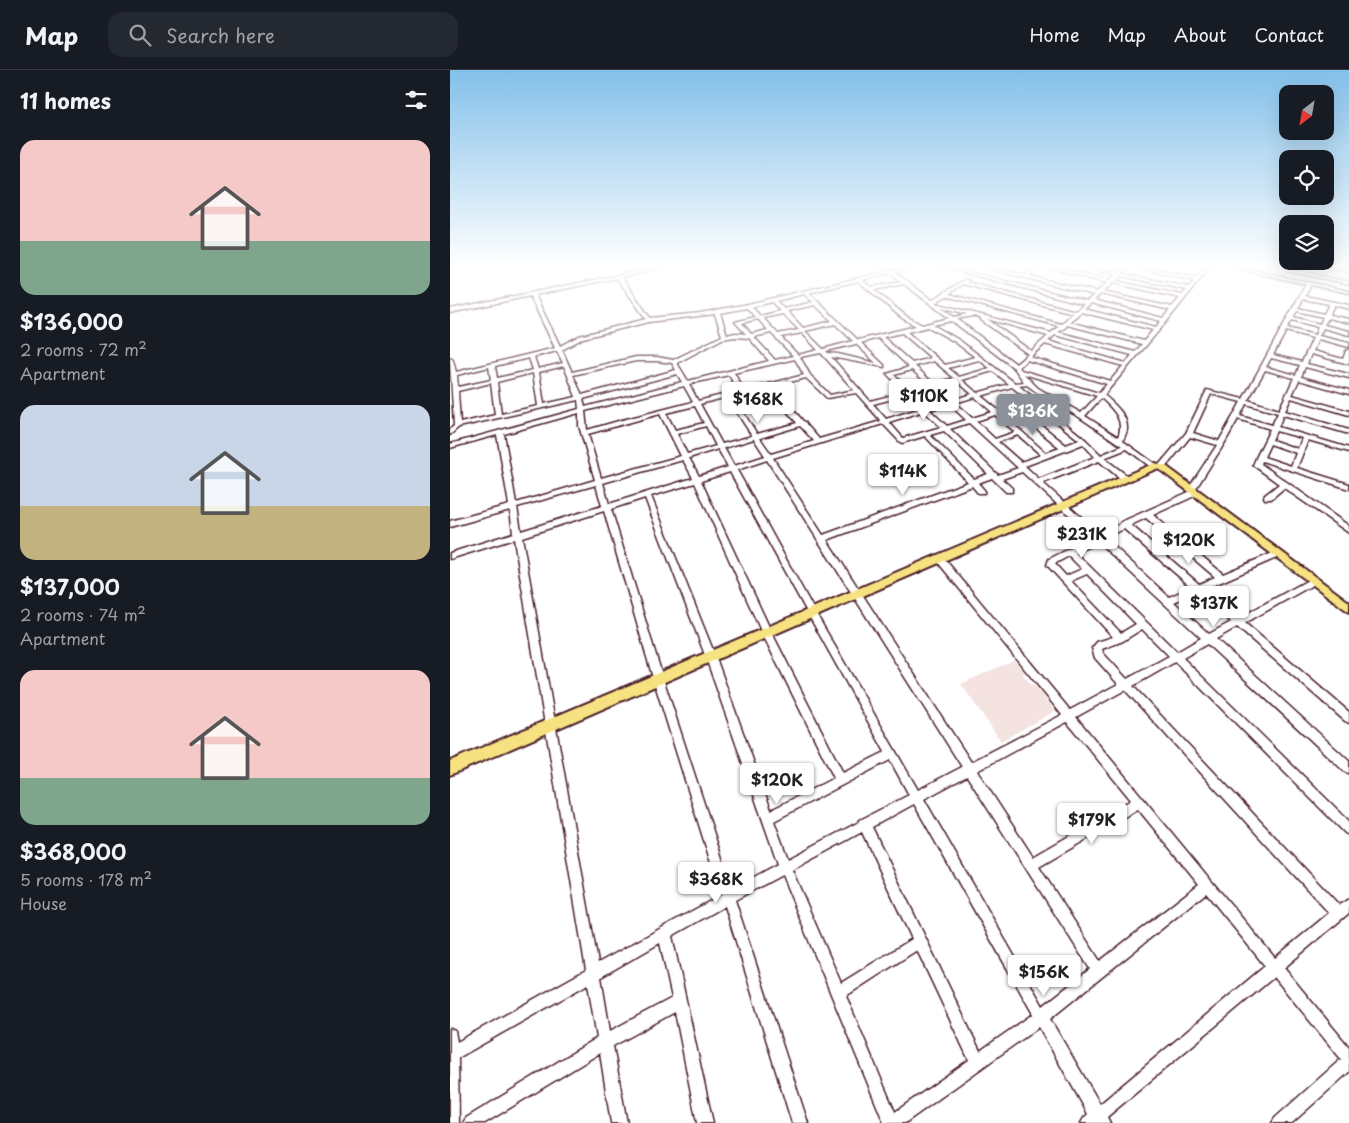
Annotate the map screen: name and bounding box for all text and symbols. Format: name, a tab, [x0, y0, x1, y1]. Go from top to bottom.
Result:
search box	[108, 12, 458, 57]
text: Map	[25, 17, 78, 53]
icon: search	[126, 21, 154, 49]
text: Search here	[166, 21, 275, 49]
text: Home	[1029, 21, 1079, 48]
text: Map	[1107, 21, 1146, 48]
text: About	[1174, 21, 1226, 48]
text: Contact	[1254, 21, 1324, 48]
text: 11 homes	[20, 84, 111, 116]
north arrow	[1279, 85, 1334, 140]
map controls	[1279, 85, 1334, 270]
icon: filters	[402, 86, 430, 114]
button: locate	[1279, 150, 1334, 205]
icon: home	[180, 173, 270, 263]
button: layers	[1279, 215, 1334, 270]
text: $136,000	[20, 305, 123, 337]
text: 2 rooms · 72 m²	[20, 337, 147, 361]
text: Apartment	[20, 361, 105, 385]
pin: $110K	[889, 378, 959, 421]
pin: $168K	[723, 382, 793, 424]
text: $110K	[900, 383, 948, 407]
text: $168K	[733, 386, 783, 410]
pin: $136K	[998, 394, 1068, 436]
text: $136K	[1008, 398, 1058, 422]
icon: home	[180, 438, 270, 528]
pin: $114K	[868, 454, 938, 496]
text: $114K	[879, 458, 927, 482]
pin: $231K	[1047, 516, 1117, 559]
text: $231K	[1057, 521, 1107, 545]
pin: $120K	[1154, 522, 1224, 565]
text: $120K	[1163, 527, 1215, 551]
text: $137,000	[20, 570, 120, 602]
pin: $137K	[1179, 586, 1249, 628]
text: $137K	[1190, 590, 1238, 614]
text: 2 rooms · 74 m²	[20, 602, 146, 626]
text: Apartment	[20, 626, 105, 650]
icon: home	[180, 703, 270, 793]
pin: $120K	[742, 762, 812, 805]
text: $120K	[751, 767, 803, 791]
pin: $179K	[1057, 802, 1127, 845]
text: $179K	[1068, 807, 1116, 831]
text: $368,000	[20, 835, 126, 867]
pin: $368K	[681, 862, 751, 904]
text: $368K	[689, 866, 743, 890]
text: 5 rooms · 178 m²	[20, 867, 152, 891]
text: House	[20, 891, 67, 915]
pin: $156K	[1009, 954, 1079, 997]
text: $156K	[1019, 959, 1069, 983]

